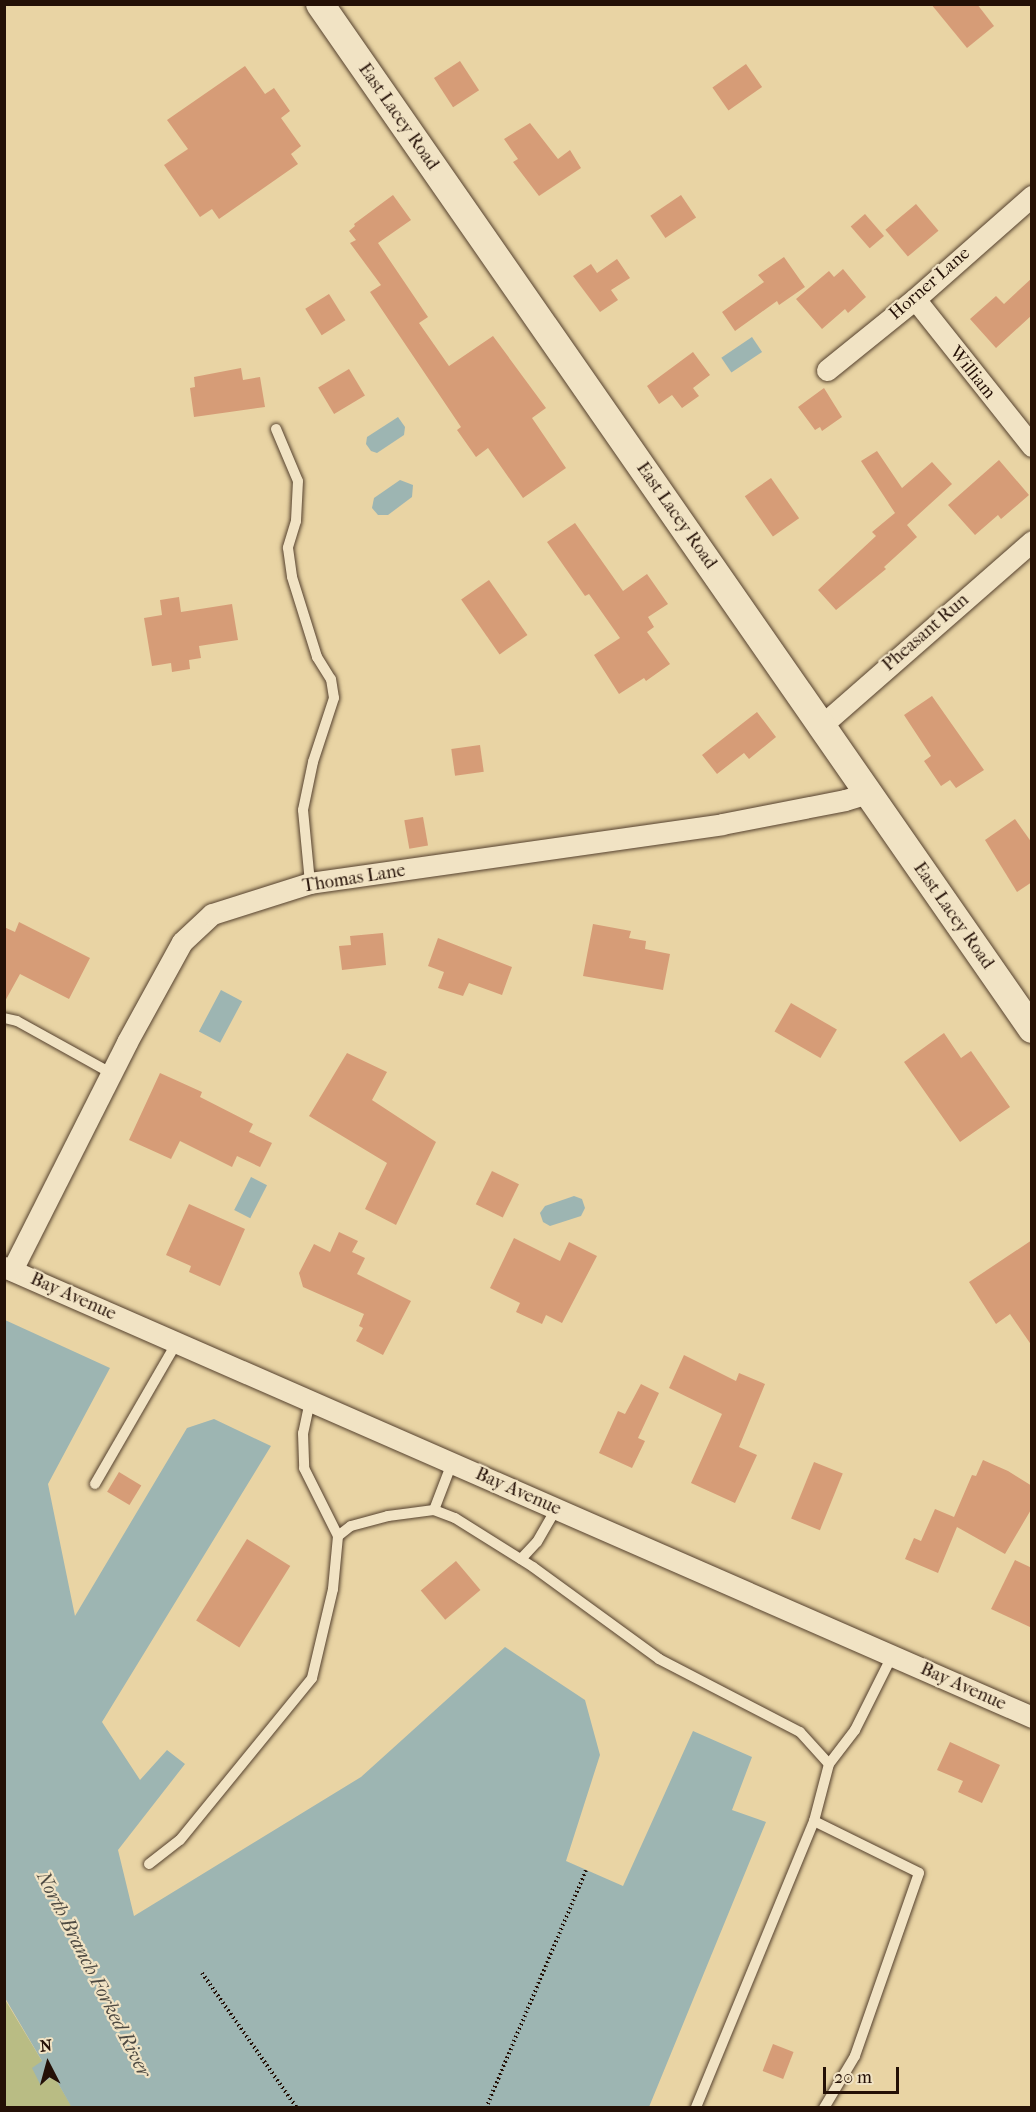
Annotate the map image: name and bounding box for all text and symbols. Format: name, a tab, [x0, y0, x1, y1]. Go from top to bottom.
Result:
street label: East Lacey Road	[353, 59, 443, 175]
street label: Horner Lane	[885, 243, 975, 325]
street label: William	[944, 342, 1000, 404]
street label: East Lacey Road	[631, 458, 721, 574]
street label: Pheasant Run	[879, 590, 973, 676]
street label: East Lacey Road	[908, 858, 998, 974]
street label: Thomas Lane	[301, 860, 407, 898]
street label: Bay Avenue	[27, 1269, 119, 1325]
street label: Bay Avenue	[472, 1464, 564, 1520]
street label: Bay Avenue	[917, 1659, 1009, 1715]
water label: North Branch Forked River	[32, 1867, 156, 2081]
north arrow	[18, 2034, 78, 2094]
scale bar	[826, 2055, 902, 2093]
text: 20 m	[834, 2067, 872, 2088]

